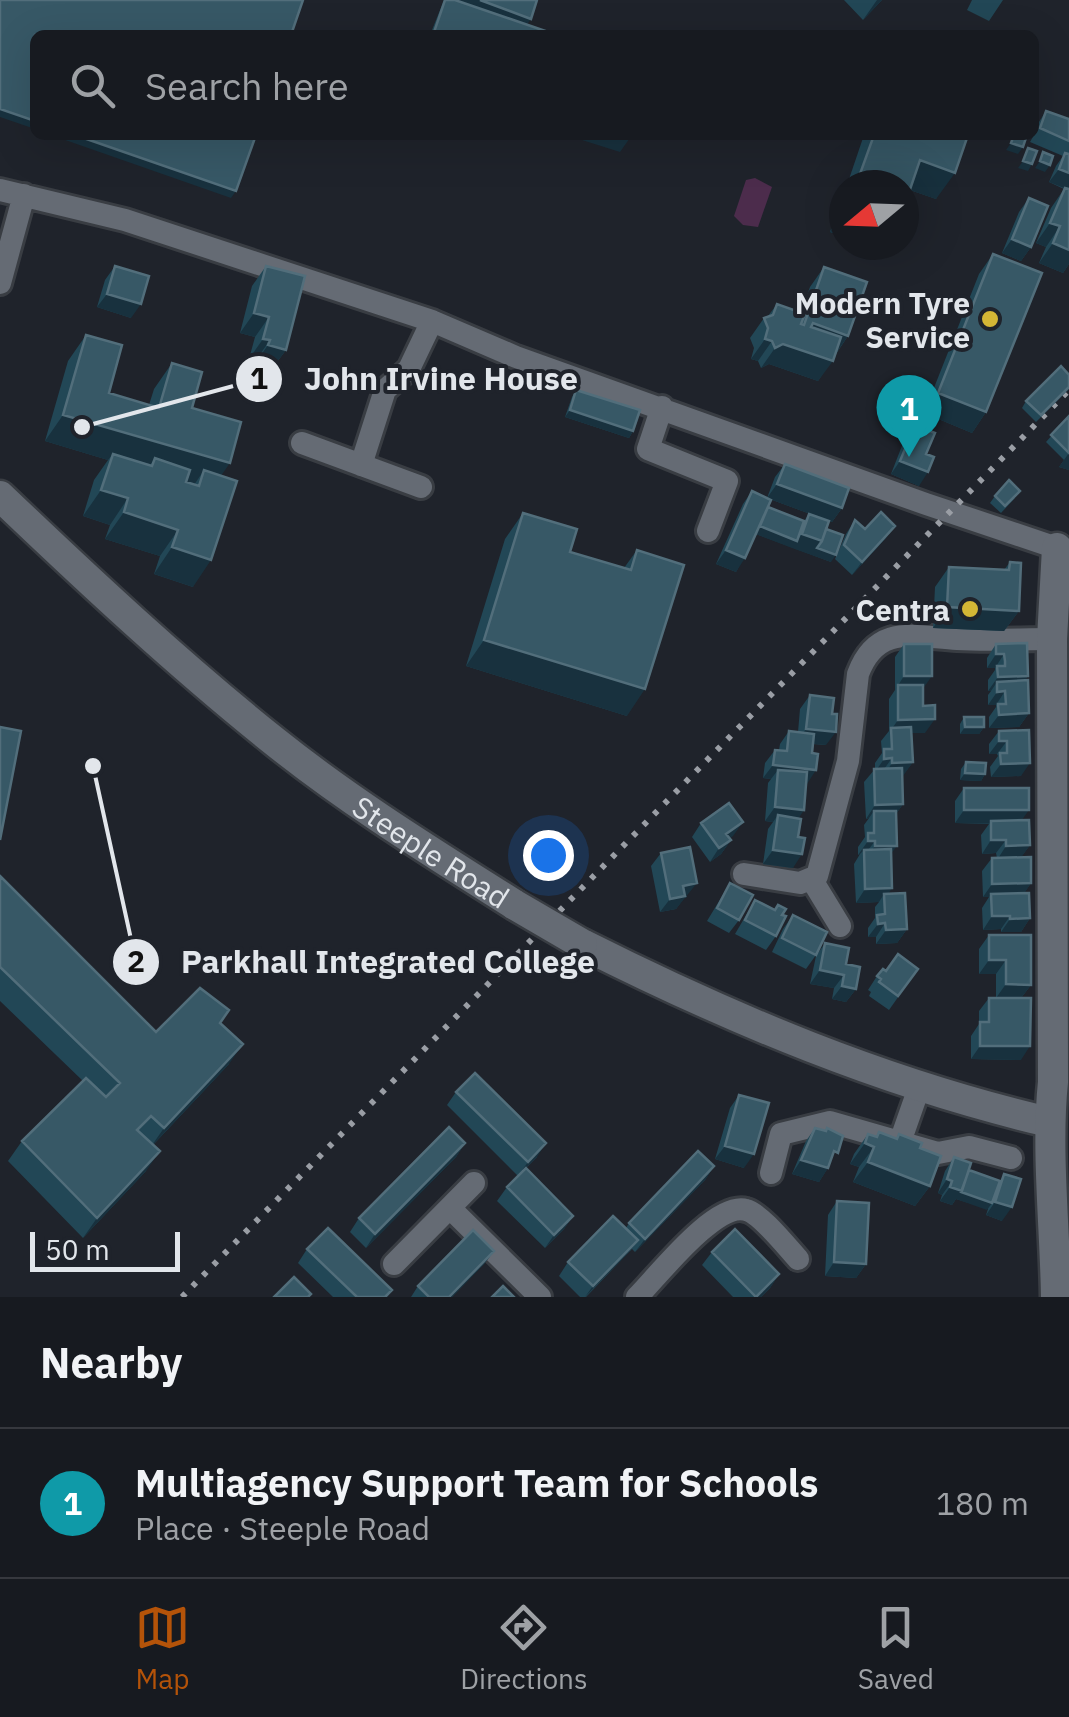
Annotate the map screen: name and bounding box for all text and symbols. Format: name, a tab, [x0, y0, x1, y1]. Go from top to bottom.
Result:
search box	[30, 30, 1039, 140]
icon: search	[65, 58, 120, 113]
text: Search here	[145, 61, 349, 110]
north arrow	[829, 170, 919, 260]
place label: Modern Tyre Service	[795, 283, 970, 356]
marker: Modern Tyre Service	[979, 308, 1001, 330]
callout: John Irvine House	[234, 348, 598, 410]
text: John Irvine House	[304, 357, 578, 399]
text: 1	[250, 358, 268, 397]
pin: 1	[876, 374, 942, 457]
place label: Centra	[855, 590, 950, 629]
marker: Centra	[959, 598, 981, 620]
street label: Steeple Road	[346, 786, 517, 916]
your location	[523, 830, 574, 881]
callout: Parkhall Integrated College	[111, 931, 615, 993]
text: Parkhall Integrated College	[181, 940, 595, 982]
text: 2	[127, 941, 145, 980]
scale bar	[30, 1227, 180, 1272]
text: 50 m	[45, 1231, 110, 1268]
text: Nearby	[40, 1335, 182, 1390]
text: Multiagency Support Team for Schools	[135, 1458, 818, 1507]
text: 1	[63, 1482, 82, 1524]
text: 180 m	[936, 1482, 1029, 1524]
text: Place · Steeple Road	[135, 1507, 430, 1549]
tab: Map	[135, 1600, 190, 1697]
tab: Directions	[460, 1600, 588, 1697]
tab: Saved	[858, 1600, 934, 1697]

